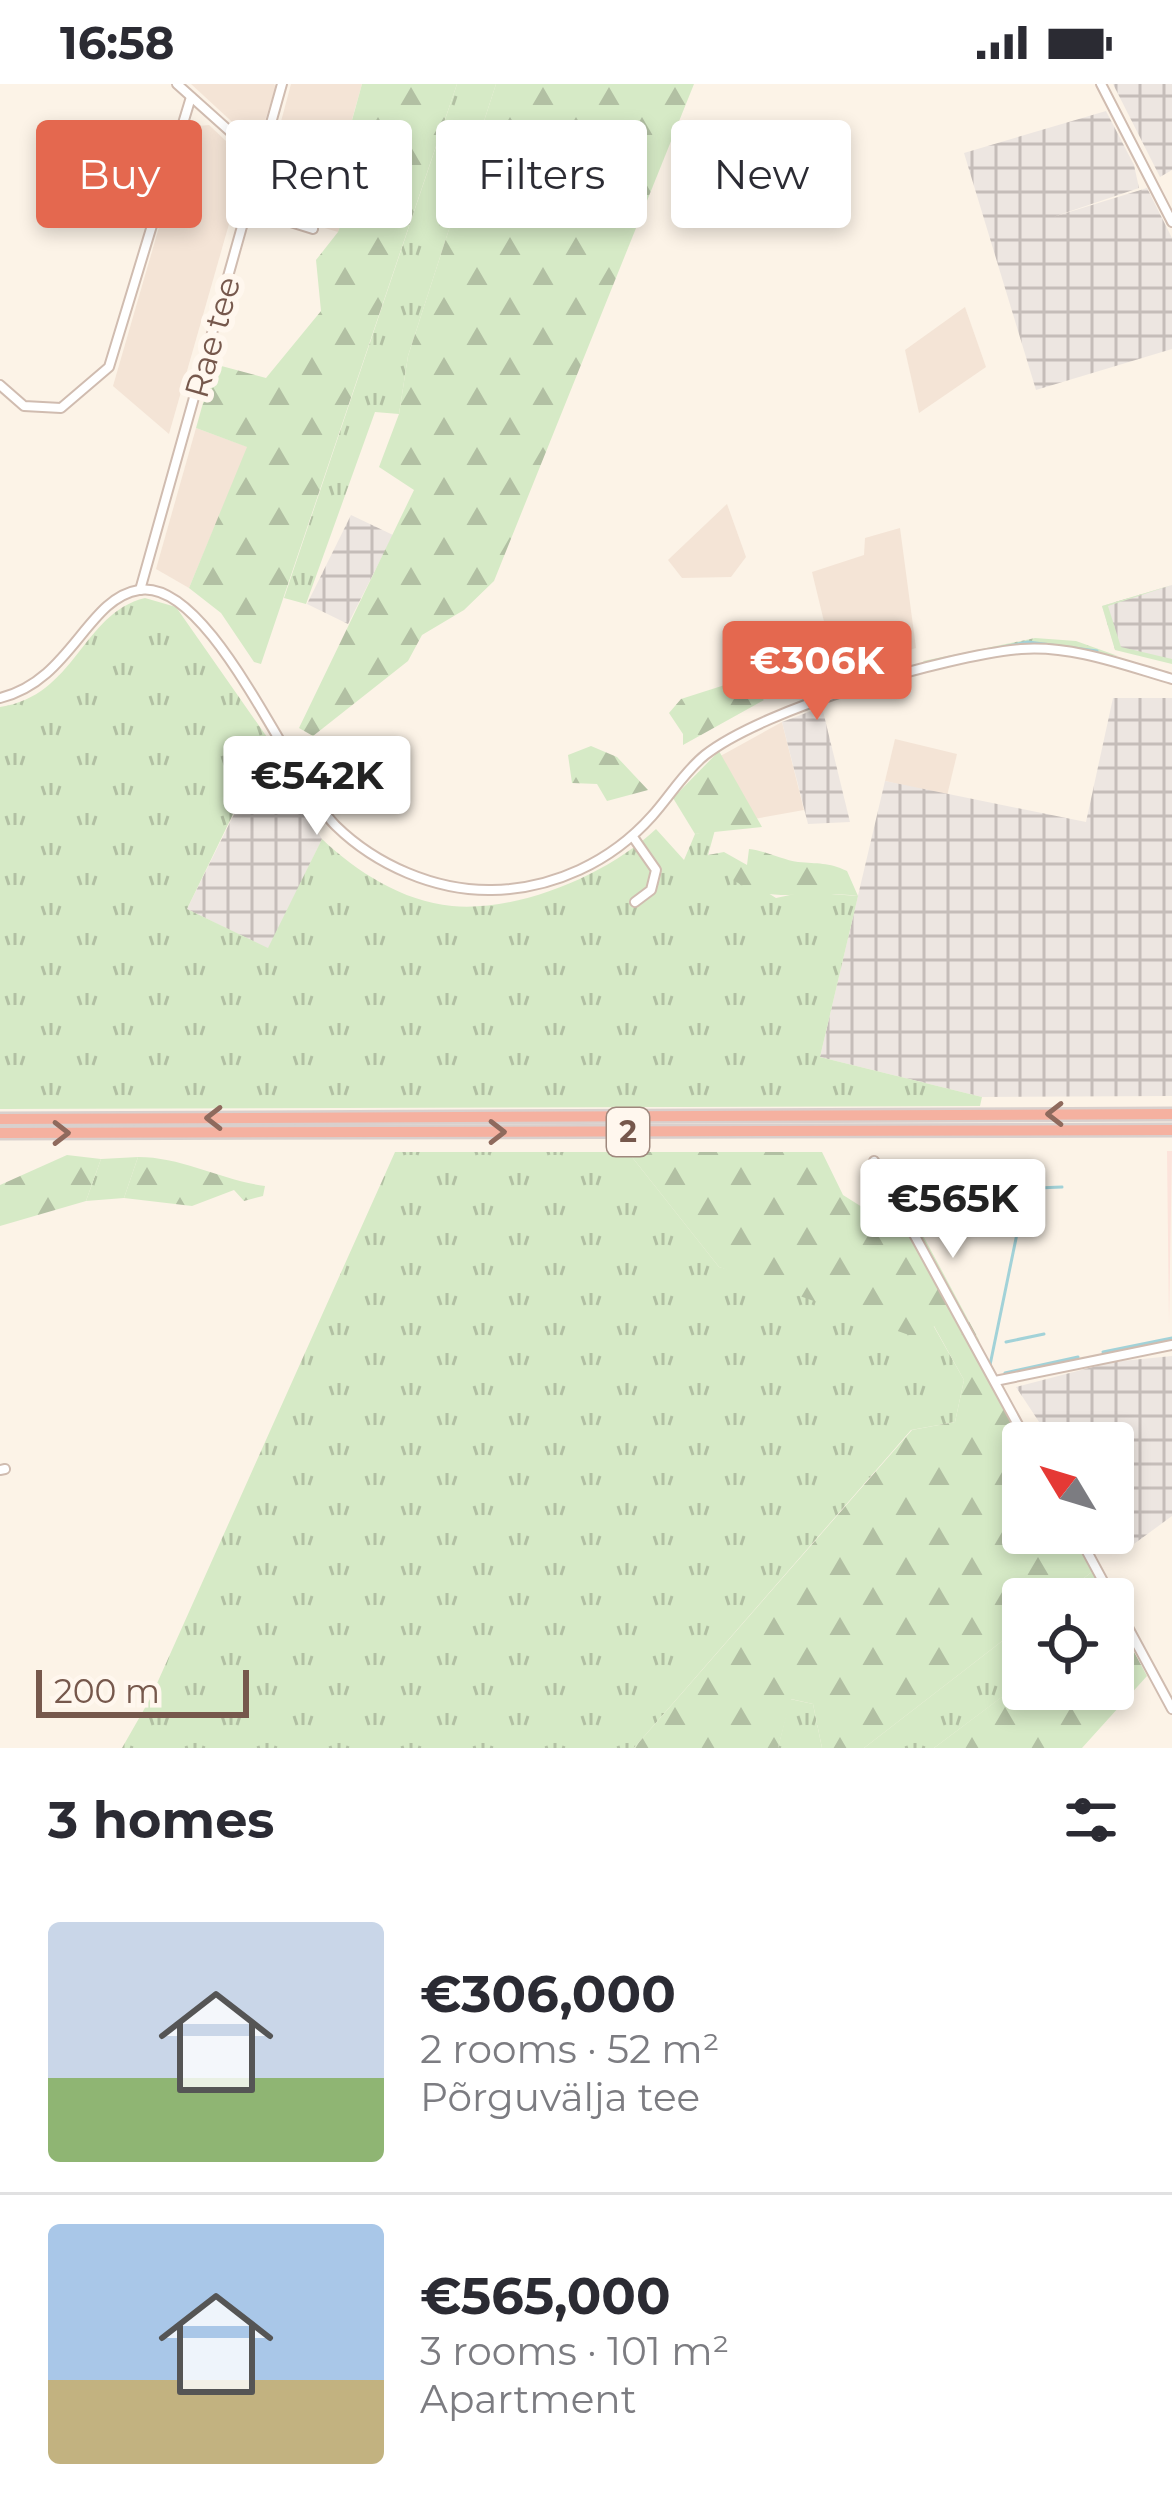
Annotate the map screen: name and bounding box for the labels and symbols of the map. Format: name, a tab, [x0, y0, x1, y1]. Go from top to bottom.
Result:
street label: Rae tee	[176, 272, 248, 402]
pin: €306K	[733, 621, 901, 723]
pin: €542K	[233, 736, 401, 838]
one-way arrow	[1045, 1101, 1063, 1127]
one-way arrow	[204, 1104, 223, 1130]
road number: 2	[607, 1108, 649, 1156]
one-way arrow	[489, 1119, 507, 1145]
one-way arrow	[53, 1120, 71, 1146]
pin: €565K	[869, 1159, 1037, 1261]
north arrow	[1002, 1422, 1134, 1554]
scale bar	[36, 1664, 249, 1717]

